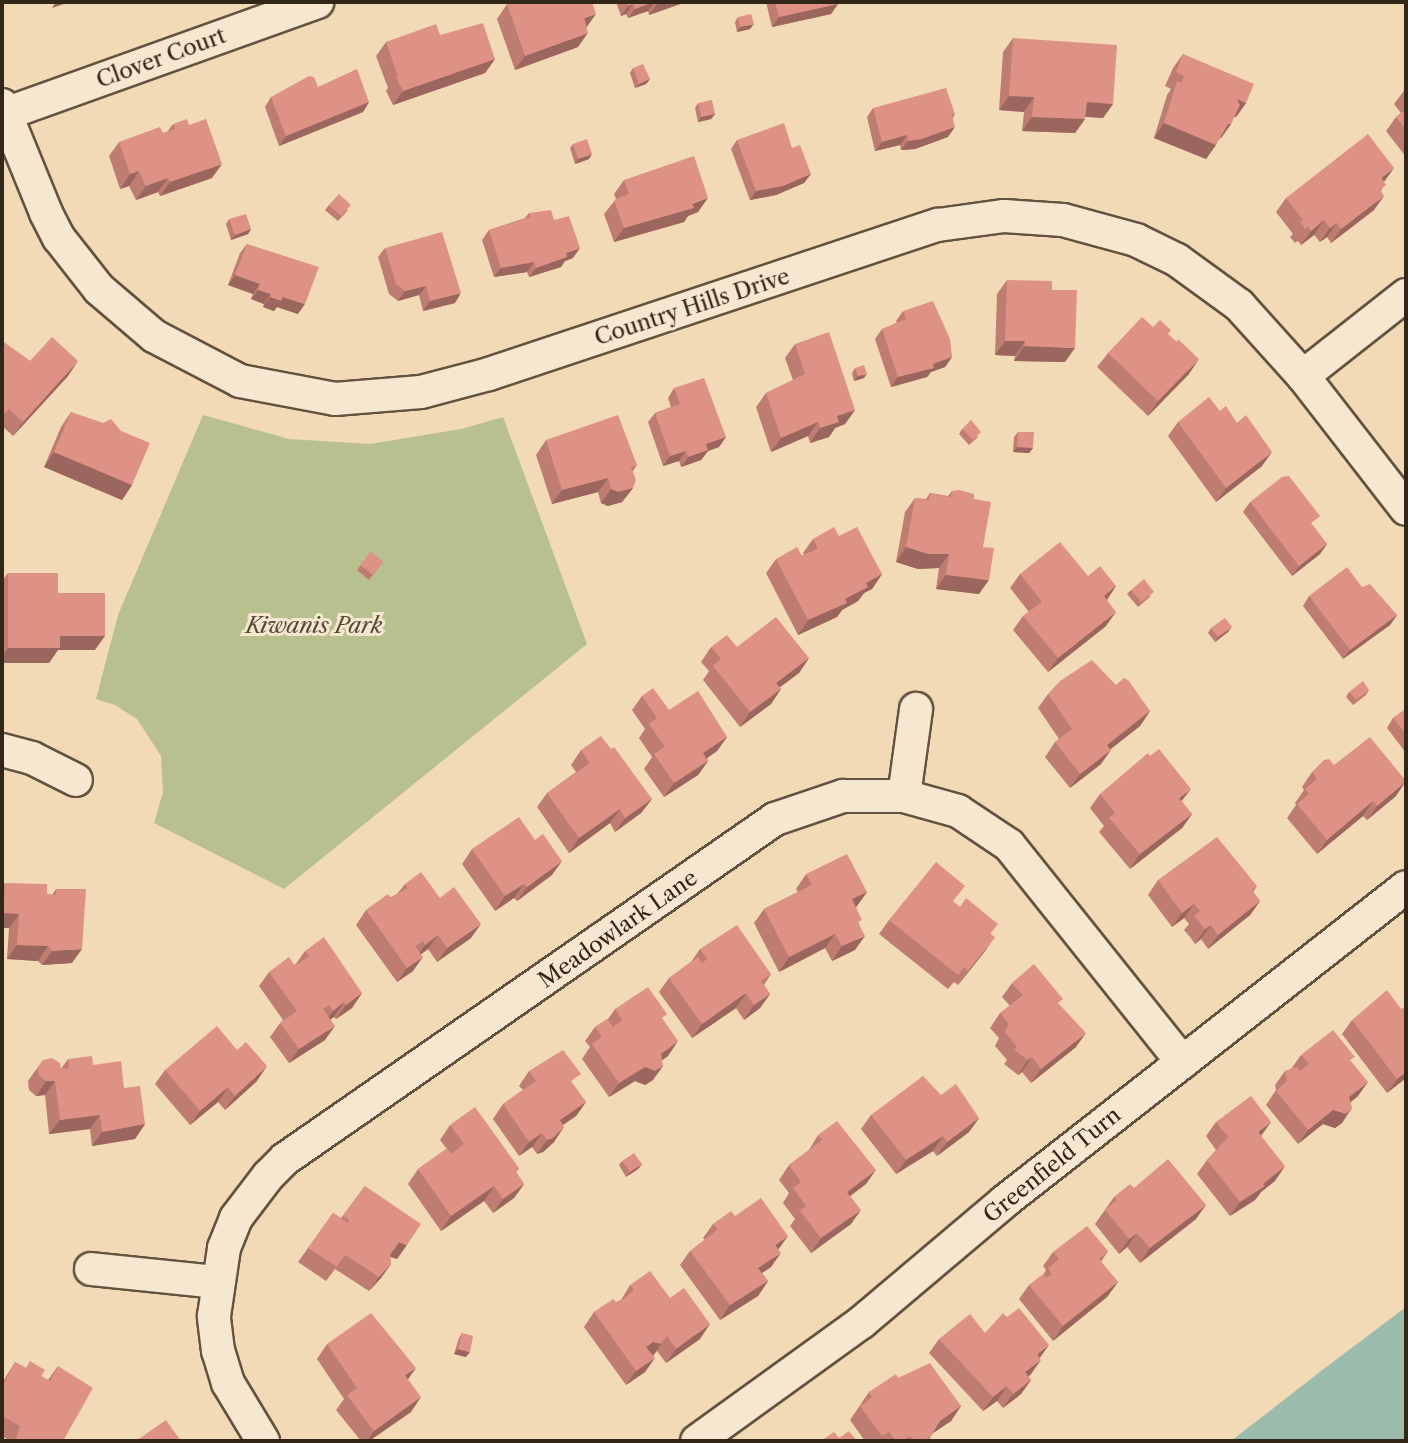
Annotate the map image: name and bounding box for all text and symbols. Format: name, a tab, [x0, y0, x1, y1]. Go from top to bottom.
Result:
street label: Clover Court	[93, 22, 229, 94]
street label: Country Hills Drive	[591, 263, 793, 351]
park label: Kiwanis Park	[246, 613, 382, 639]
street label: Meadowlark Lane	[533, 864, 703, 994]
street label: Greenfield Turn	[978, 1101, 1126, 1229]

